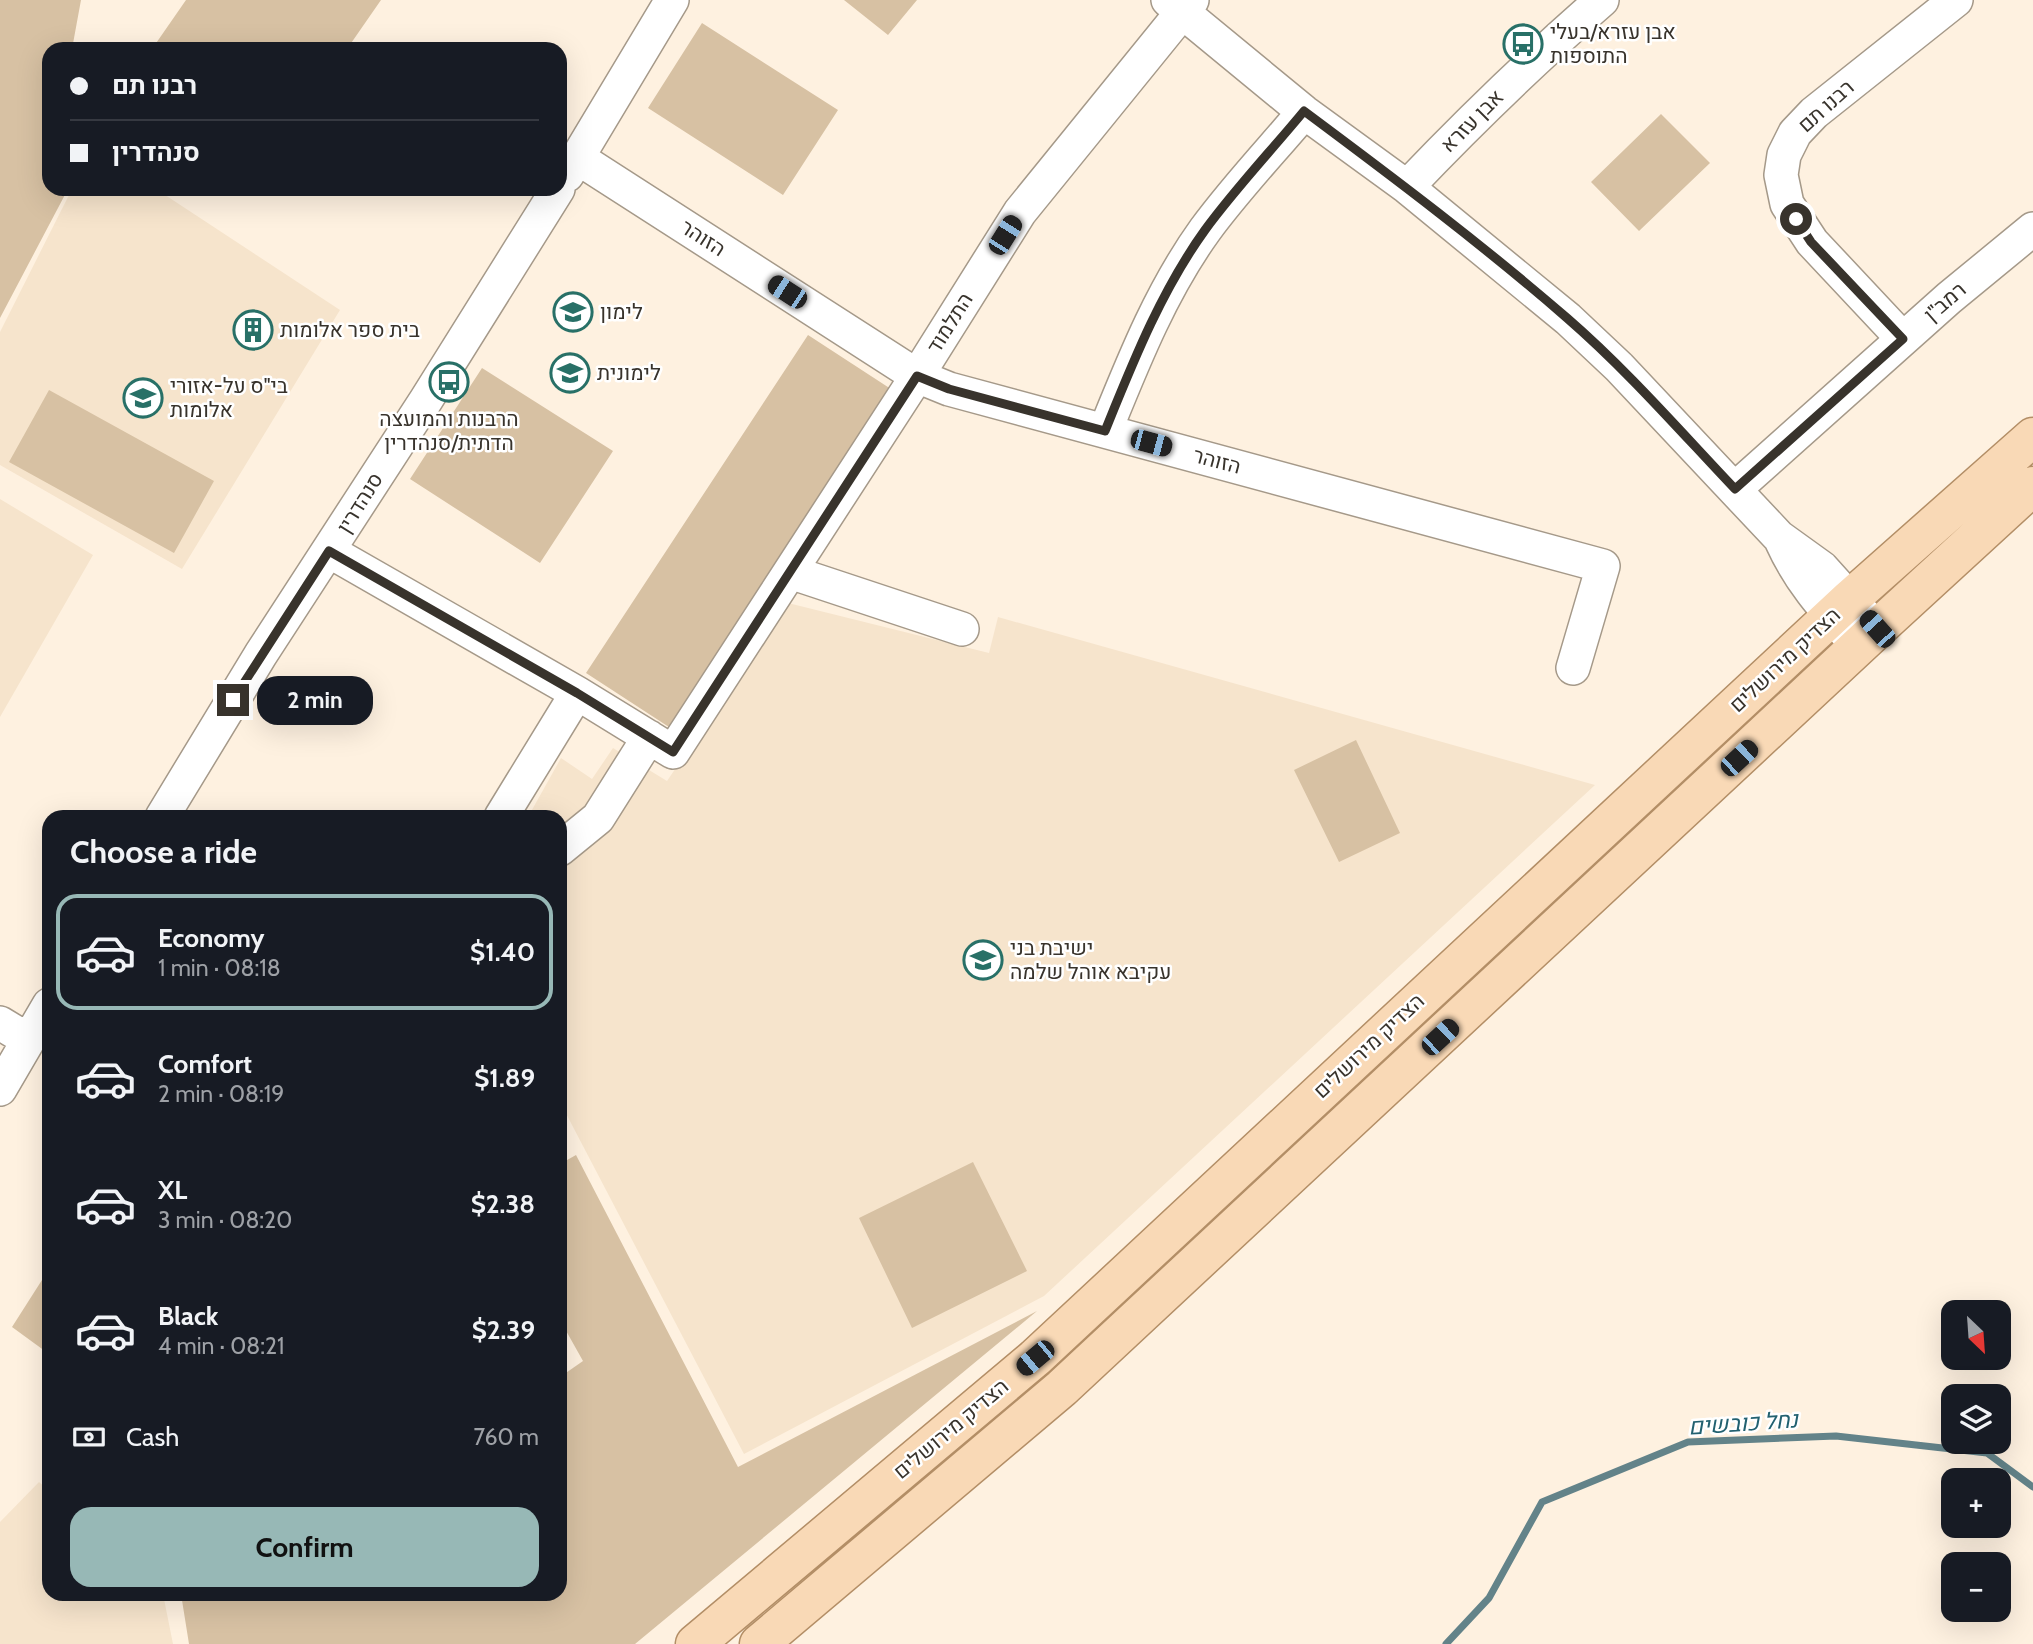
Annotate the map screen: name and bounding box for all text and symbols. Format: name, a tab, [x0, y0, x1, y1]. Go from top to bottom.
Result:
place label: אבן עזרא/בעלי התוספות	[1550, 19, 1676, 68]
bus stop icon: אבן עזרא/בעלי התוספות	[1502, 23, 1544, 65]
text: רבנו תם	[112, 69, 197, 101]
street label: רבנו תם	[1793, 74, 1859, 137]
street label: אבן עזרא	[1435, 84, 1508, 157]
text: סנהדרין	[112, 136, 200, 168]
route start	[1780, 203, 1812, 235]
car	[985, 212, 1026, 258]
street label: הזוהר	[676, 214, 730, 261]
car	[764, 272, 811, 312]
street label: רמב"ן	[1919, 277, 1971, 327]
street label: התלמוד	[921, 288, 978, 358]
school or university icon: לימון	[552, 291, 594, 333]
place label: לימון	[600, 299, 643, 324]
building icon: בית ספר אלומות	[232, 309, 274, 351]
place label: בית ספר אלומות	[280, 317, 420, 342]
school or university icon: לימונית	[549, 352, 591, 394]
place label: לימונית	[597, 360, 661, 385]
bus stop icon: הרבנות והמועצה הדתית/סנהדרין	[428, 361, 470, 403]
place label: בי"ס על-אזורי אלומות	[170, 373, 288, 422]
school or university icon: בי"ס על-אזורי אלומות	[122, 377, 164, 419]
place label: הרבנות והמועצה הדתית/סנהדרין	[379, 406, 519, 455]
car	[1128, 427, 1175, 459]
street label: הזוהר	[1190, 442, 1244, 479]
street label: סנהדרין	[331, 468, 388, 538]
street label: הצדיק מירושלים	[1724, 602, 1845, 717]
car	[1856, 606, 1899, 652]
callout: 2 min	[258, 676, 373, 724]
route end	[217, 684, 249, 716]
text: 2 min	[287, 686, 343, 714]
car	[1717, 736, 1762, 780]
text: Choose a ride	[70, 832, 257, 871]
icon: car	[74, 921, 137, 984]
text: Economy	[158, 922, 264, 954]
place label: ישיבת בני עקיבא אוהל שלמה	[1010, 935, 1171, 984]
text: $1.40	[470, 936, 535, 968]
school or university icon: ישיבת בני עקיבא אוהל שלמה	[962, 939, 1004, 981]
text: 1 min · 08:18	[158, 954, 281, 982]
street label: הצדיק מירושלים	[1308, 988, 1429, 1103]
car	[1418, 1015, 1463, 1059]
icon: car	[74, 1047, 137, 1110]
text: Comfort	[158, 1048, 252, 1080]
text: $1.89	[474, 1062, 535, 1094]
text: 2 min · 08:19	[158, 1080, 284, 1108]
icon: car	[74, 1173, 137, 1236]
text: XL	[158, 1174, 187, 1206]
text: $2.38	[471, 1188, 535, 1220]
text: 3 min · 08:20	[158, 1206, 292, 1234]
icon: car	[74, 1299, 137, 1362]
text: Black	[158, 1300, 218, 1332]
north arrow	[1941, 1300, 2011, 1370]
map controls	[1941, 1300, 2011, 1622]
text: $2.39	[472, 1314, 535, 1346]
text: 4 min · 08:21	[158, 1332, 285, 1360]
car	[1013, 1336, 1058, 1380]
street label: הצדיק מירושלים	[888, 1373, 1013, 1484]
button: layers	[1941, 1384, 2011, 1454]
water label: נחל כובשים	[1687, 1405, 1800, 1441]
icon: cash	[70, 1418, 108, 1456]
text: Cash	[126, 1421, 179, 1453]
text: 760 m	[474, 1423, 539, 1451]
button: +	[1941, 1468, 2011, 1538]
button: Confirm	[70, 1507, 539, 1587]
button: −	[1941, 1552, 2011, 1622]

